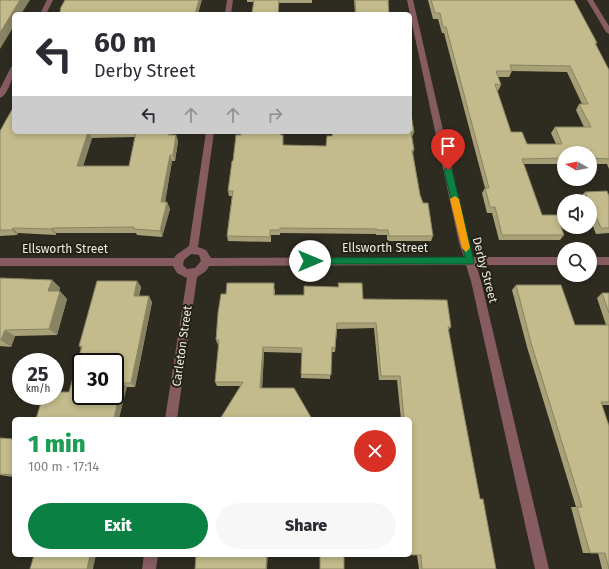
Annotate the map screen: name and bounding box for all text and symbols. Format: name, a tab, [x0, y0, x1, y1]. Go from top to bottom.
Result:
text: 60 m	[94, 26, 156, 59]
icon: left	[28, 28, 80, 80]
text: Derby Street	[94, 60, 195, 82]
icon: left	[138, 104, 160, 126]
icon: ahead	[180, 104, 202, 126]
icon: ahead	[222, 104, 244, 126]
icon: right	[264, 104, 286, 126]
pin	[431, 129, 465, 170]
icon: arrive	[437, 135, 459, 157]
north arrow	[557, 146, 597, 186]
map controls	[557, 146, 597, 282]
button: sound	[557, 194, 597, 234]
street label: Derby Street	[469, 236, 501, 305]
position arrow	[289, 240, 331, 282]
street label: Ellsworth Street	[342, 241, 429, 255]
street label: Ellsworth Street	[22, 242, 109, 256]
button: search	[557, 242, 597, 282]
street label: Carleton Street	[169, 304, 195, 387]
speed limit sign: 30	[72, 353, 124, 405]
text: 25	[27, 362, 49, 386]
text: km/h	[26, 383, 50, 395]
text: 1 min	[28, 430, 86, 458]
button: close	[354, 430, 396, 472]
text: 100 m · 17:14	[28, 459, 99, 474]
button: Exit	[28, 503, 208, 549]
button: Share	[216, 503, 396, 549]

